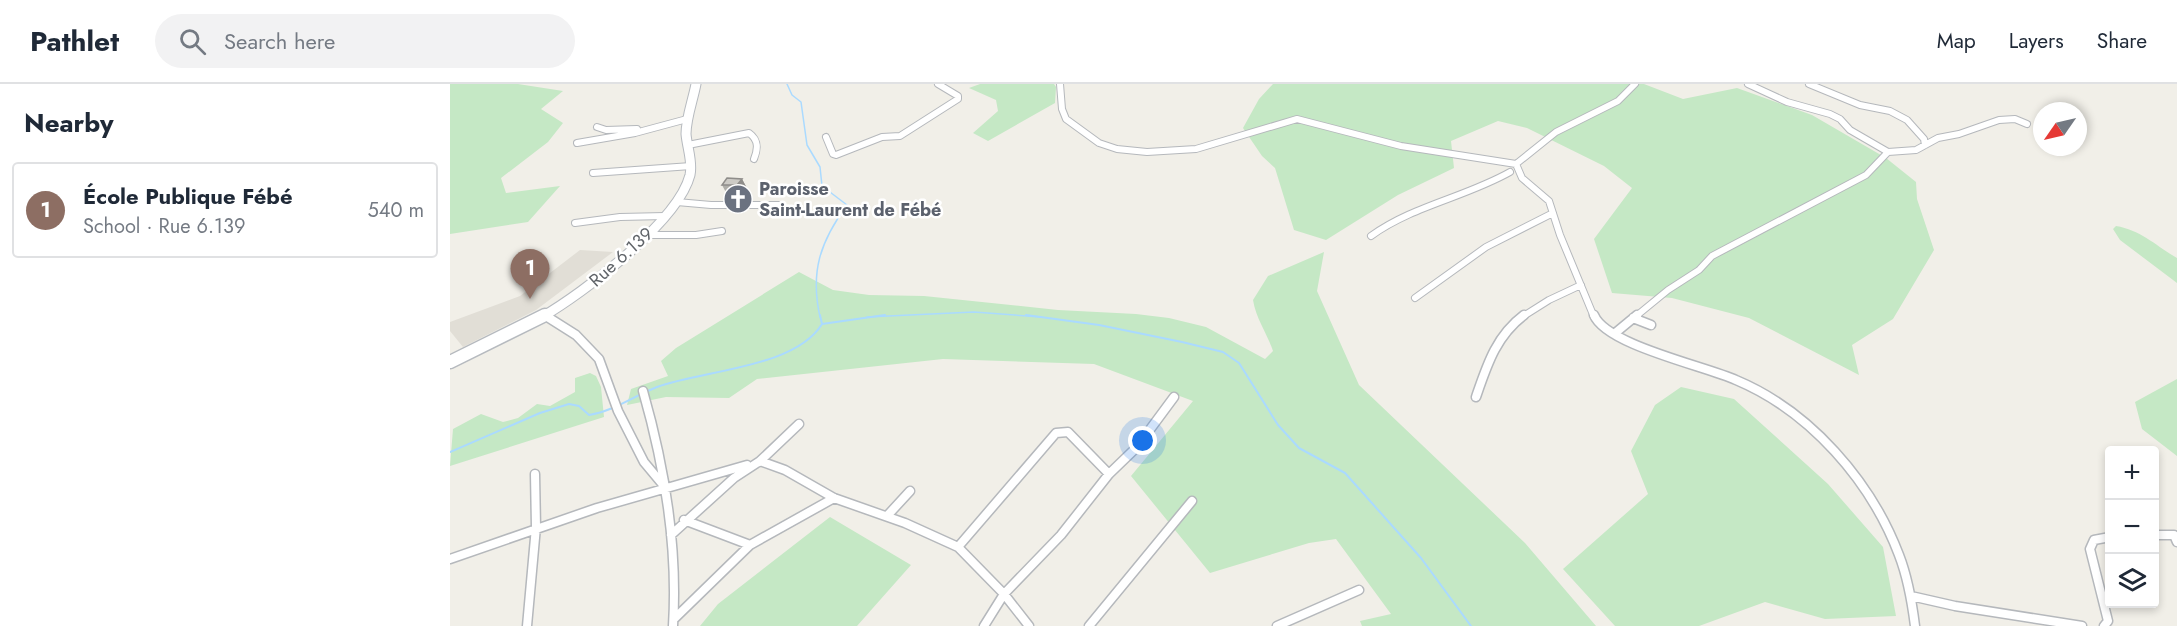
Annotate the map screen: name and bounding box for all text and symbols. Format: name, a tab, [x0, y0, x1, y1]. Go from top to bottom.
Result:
search box	[155, 14, 575, 68]
text: Pathlet	[30, 21, 119, 62]
icon: search	[176, 25, 209, 58]
text: Search here	[224, 25, 335, 57]
text: Map	[1937, 26, 1976, 56]
text: Layers	[2009, 26, 2064, 56]
text: Share	[2097, 26, 2147, 56]
north arrow	[2033, 102, 2087, 156]
text: Nearby	[24, 104, 113, 142]
place label: Paroisse Saint-Laurent de Fébé	[759, 176, 941, 223]
text: École Publique Fébé	[83, 180, 293, 212]
church icon: Paroisse Saint-Laurent de Fébé	[722, 183, 754, 215]
text: 1	[40, 196, 51, 225]
text: 540 m	[367, 196, 424, 225]
text: School · Rue 6.139	[83, 212, 245, 241]
street label: Rue 6.139	[583, 221, 659, 293]
pin: 1	[510, 250, 550, 299]
your location	[1128, 426, 1157, 455]
map controls	[2105, 446, 2159, 608]
button: +	[2105, 446, 2159, 500]
button: −	[2105, 500, 2159, 554]
button: layers	[2105, 554, 2159, 608]

